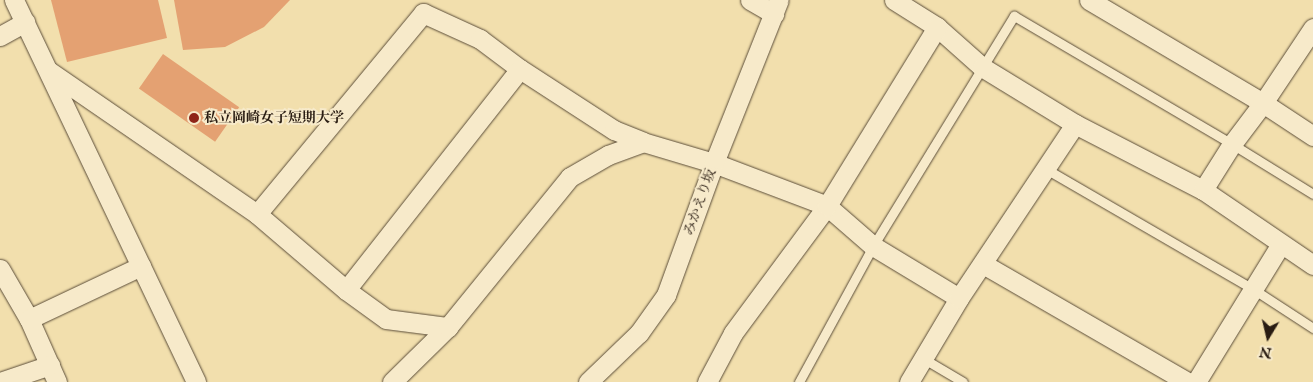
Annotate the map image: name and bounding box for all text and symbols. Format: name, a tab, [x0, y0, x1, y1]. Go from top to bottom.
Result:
place label: 私立岡崎女子短期大学	[204, 110, 344, 126]
marker: 私立岡崎女子短期大学	[188, 112, 200, 124]
street label: みかえり坂	[680, 166, 720, 238]
north arrow	[1243, 312, 1293, 362]
text: N	[1258, 342, 1273, 362]

